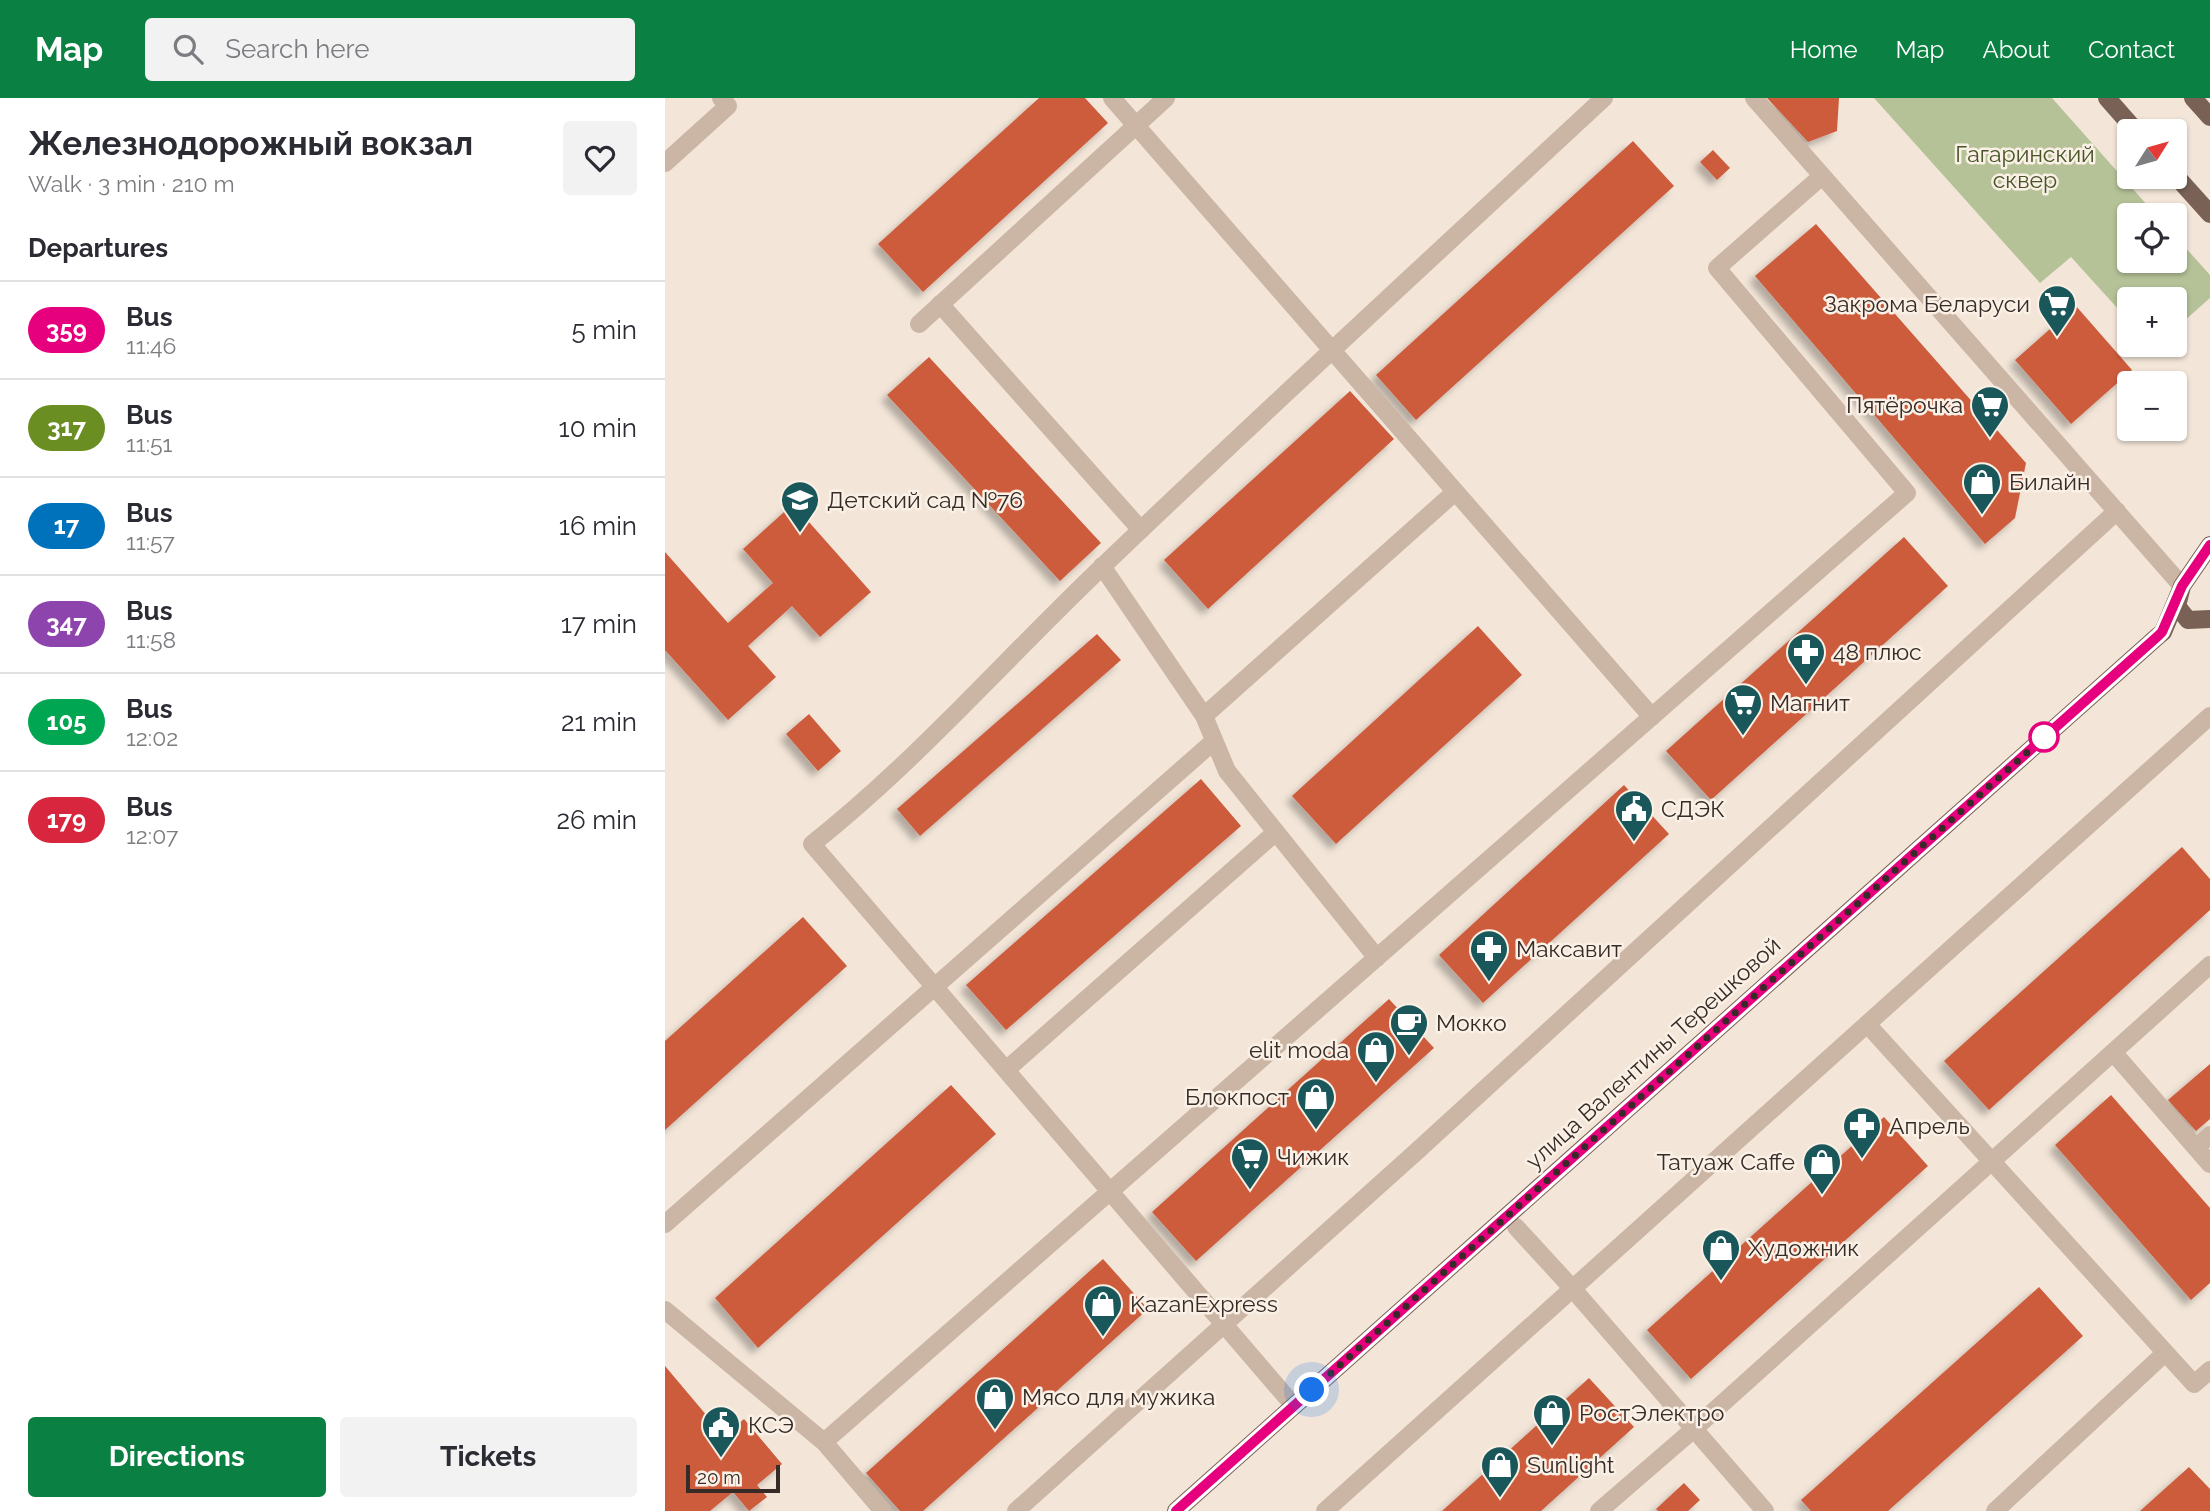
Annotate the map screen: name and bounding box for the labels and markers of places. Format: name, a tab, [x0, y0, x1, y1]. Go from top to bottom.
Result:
supermarket icon: Закрома Беларуси	[2036, 283, 2078, 338]
place label: Закрома Беларуси	[1824, 290, 2030, 317]
supermarket icon: Пятёрочка	[1969, 384, 2011, 439]
place label: Пятёрочка	[1846, 391, 1963, 418]
shop icon: Билайн	[1961, 461, 2003, 516]
place label: Билайн	[2009, 468, 2090, 495]
school or university icon: Детский сад №76	[779, 479, 821, 534]
place label: Детский сад №76	[827, 486, 1023, 513]
pharmacy icon: 48 плюс	[1785, 631, 1827, 686]
place label: 48 плюс	[1833, 638, 1922, 665]
supermarket icon: Магнит	[1722, 682, 1764, 737]
place label: Магнит	[1770, 689, 1850, 716]
unlabelled marker	[2029, 722, 2059, 752]
public building icon: СДЭК	[1613, 788, 1655, 843]
place label: СДЭК	[1661, 795, 1725, 822]
pharmacy icon: Максавит	[1468, 928, 1510, 983]
place label: Максавит	[1516, 935, 1622, 962]
cafe icon: Мокко	[1388, 1002, 1430, 1057]
place label: Мокко	[1436, 1009, 1507, 1036]
shop icon: elit moda	[1355, 1029, 1397, 1084]
place label: elit moda	[1249, 1036, 1349, 1063]
shop icon: Блокпост	[1295, 1076, 1337, 1131]
place label: Блокпост	[1185, 1083, 1289, 1110]
pharmacy icon: Апрель	[1841, 1105, 1883, 1160]
place label: Апрель	[1889, 1112, 1970, 1139]
supermarket icon: Чижик	[1229, 1136, 1271, 1191]
shop icon: Татуаж Caffe	[1801, 1141, 1843, 1196]
place label: Чижик	[1277, 1143, 1349, 1170]
place label: Татуаж Caffe	[1657, 1148, 1795, 1175]
shop icon: Художник	[1700, 1227, 1742, 1282]
place label: Художник	[1748, 1234, 1859, 1261]
shop icon: KazanExpress	[1082, 1283, 1124, 1338]
place label: KazanExpress	[1130, 1290, 1278, 1317]
shop icon: Мясо для мужика	[974, 1376, 1016, 1431]
place label: Мясо для мужика	[1022, 1383, 1215, 1410]
shop icon: РостЭлектро	[1531, 1392, 1573, 1447]
place label: РостЭлектро	[1579, 1399, 1724, 1426]
public building icon: КСЭ	[700, 1404, 742, 1459]
place label: КСЭ	[748, 1411, 794, 1438]
shop icon: Sunlight	[1479, 1444, 1521, 1499]
place label: Sunlight	[1527, 1451, 1615, 1478]

